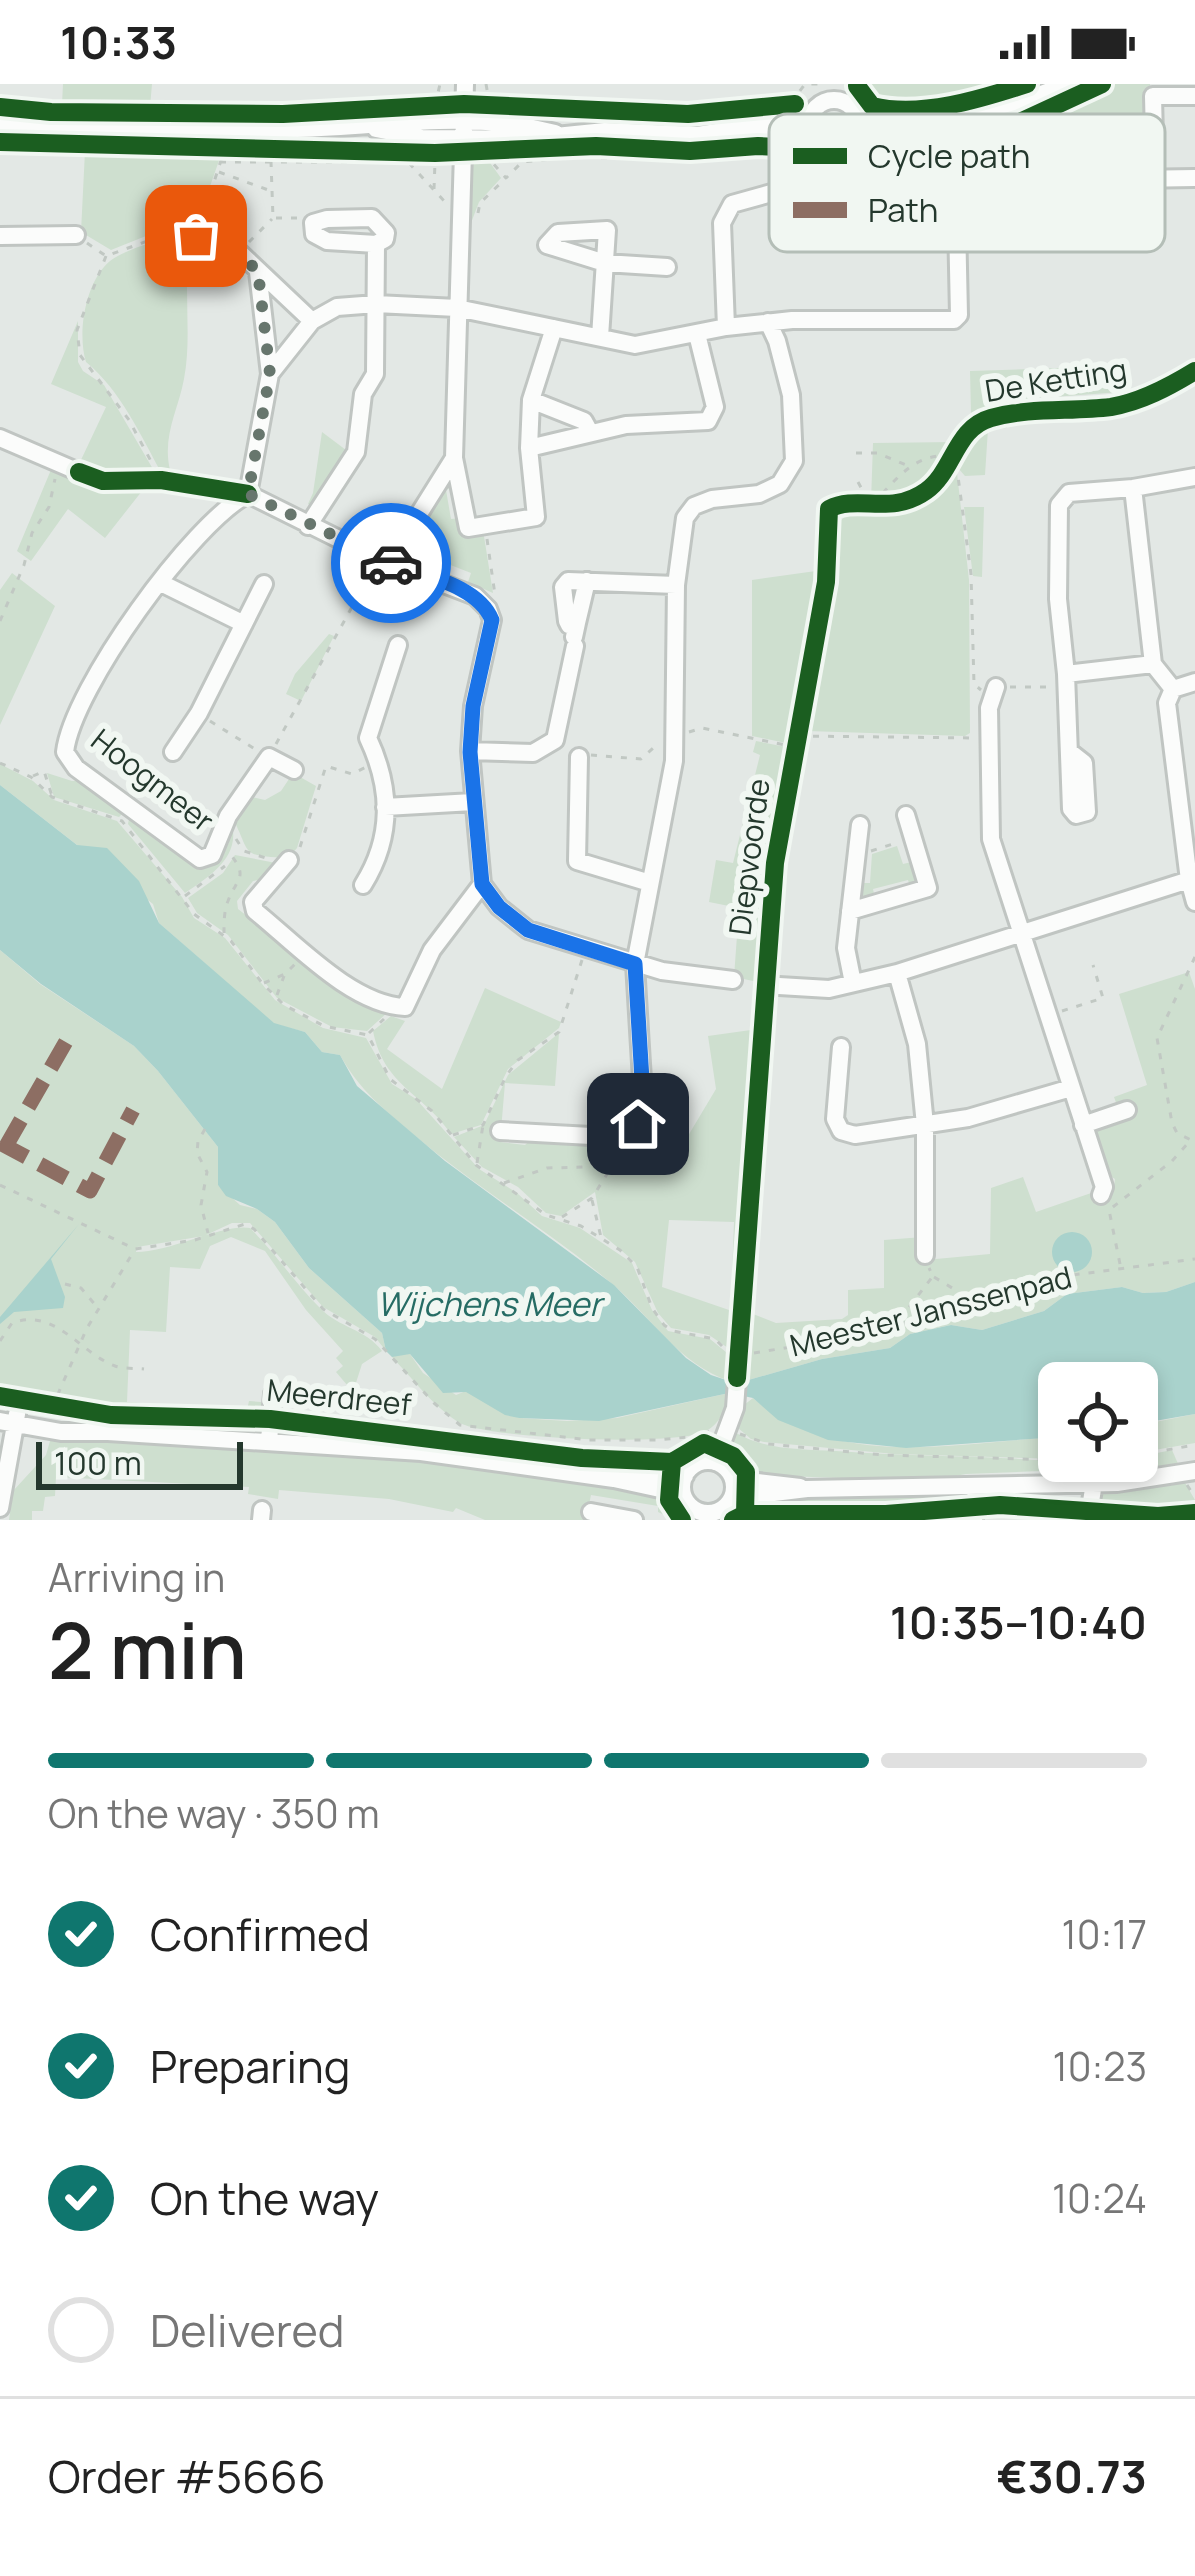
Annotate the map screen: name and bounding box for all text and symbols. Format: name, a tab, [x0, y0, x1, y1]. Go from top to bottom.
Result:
text: 10:33	[60, 11, 177, 73]
legend	[769, 114, 1165, 252]
text: Cycle path	[868, 133, 1030, 178]
pin	[145, 185, 247, 287]
text: Path	[868, 187, 938, 232]
icon: bag	[163, 203, 229, 269]
street label: De Ketting	[982, 348, 1129, 411]
courier	[331, 503, 451, 623]
icon: car	[358, 530, 424, 596]
street label: Hoogmeer	[83, 719, 223, 841]
street label: Diepvoorde	[719, 776, 778, 937]
pin	[587, 1073, 689, 1175]
icon: home	[605, 1091, 671, 1157]
street label: Meester Janssenpad	[786, 1256, 1076, 1365]
water label: Wijchens Meer	[377, 1281, 605, 1326]
map controls	[1038, 1362, 1158, 1482]
button: locate	[1038, 1362, 1158, 1482]
street label: Meerdreef	[265, 1369, 414, 1425]
scale bar	[36, 1436, 243, 1489]
text: 100 m	[54, 1440, 142, 1485]
text: Arriving in	[48, 1550, 225, 1604]
text: 10:35–10:40	[890, 1591, 1147, 1653]
text: 2 min	[48, 1596, 247, 1702]
text: On the way · 350 m	[48, 1786, 380, 1840]
icon: check	[48, 1901, 114, 1967]
text: Confirmed	[150, 1903, 370, 1965]
text: 10:17	[1062, 1907, 1147, 1961]
icon: check	[48, 2033, 114, 2099]
text: Preparing	[150, 2035, 350, 2097]
text: 10:23	[1053, 2039, 1147, 2093]
icon: check	[48, 2165, 114, 2231]
text: On the way	[150, 2167, 379, 2229]
text: 10:24	[1052, 2171, 1147, 2225]
text: Delivered	[150, 2299, 345, 2361]
text: Order #5666	[48, 2445, 326, 2507]
text: €30.73	[997, 2445, 1147, 2507]

